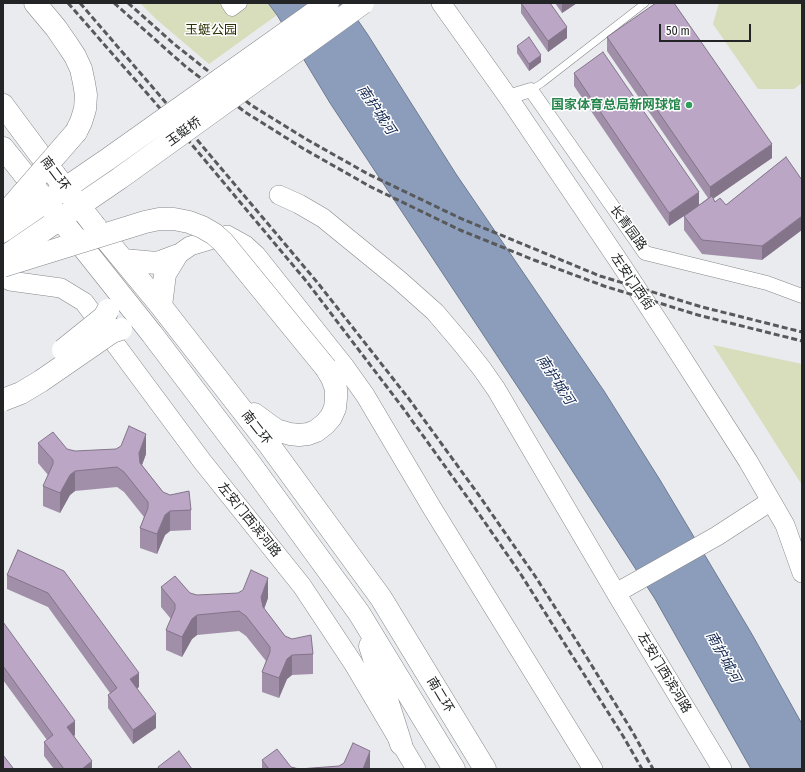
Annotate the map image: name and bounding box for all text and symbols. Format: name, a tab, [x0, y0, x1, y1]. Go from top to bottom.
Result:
scale bar	[661, 16, 753, 42]
park label: 玉蜓公园	[185, 22, 237, 38]
text: 50 m	[666, 24, 690, 38]
water label: 南护城河	[353, 82, 399, 138]
place label: 国家体育总局新网球馆	[551, 97, 681, 113]
marker: 国家体育总局新网球馆	[684, 100, 694, 110]
street label: 玉蜓桥	[164, 114, 204, 150]
street label: 南二环	[37, 154, 73, 194]
street label: 长青园路	[606, 202, 650, 254]
street label: 左安门西街	[607, 251, 657, 313]
water label: 南护城河	[533, 352, 577, 408]
street label: 南二环	[238, 408, 274, 448]
street label: 左安门西滨河路	[214, 480, 284, 560]
water label: 南护城河	[702, 628, 744, 686]
street label: 左安门西滨河路	[634, 630, 694, 716]
street label: 南二环	[423, 674, 457, 716]

